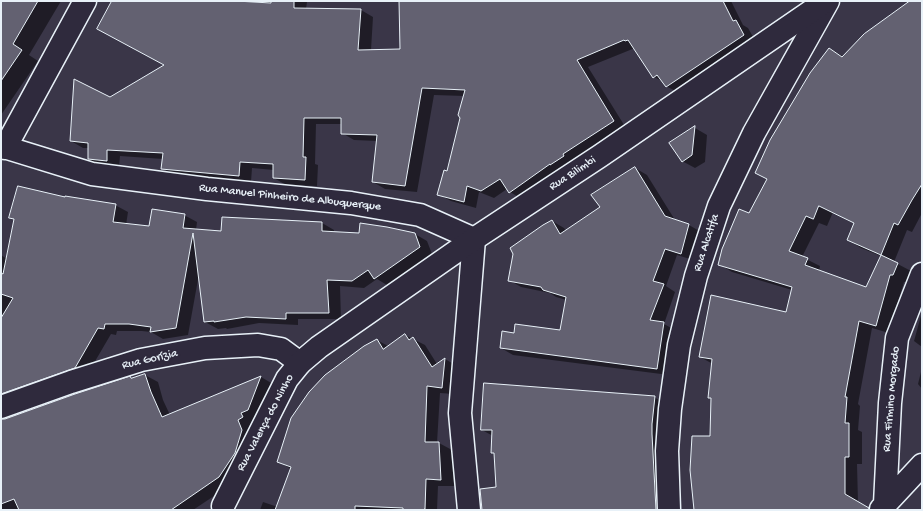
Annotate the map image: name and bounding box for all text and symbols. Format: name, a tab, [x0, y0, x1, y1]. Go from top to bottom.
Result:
street label: Rua Bilimbi	[547, 154, 599, 194]
street label: Rua Manuel Pinheiro de Albuquerque	[198, 181, 382, 215]
street label: Rua Alcatifa	[691, 212, 723, 274]
street label: Rua Firmino Morgado	[880, 346, 904, 452]
street label: Rua Gorízia	[121, 347, 179, 373]
street label: Rua Valença do Ninho	[234, 372, 298, 474]

